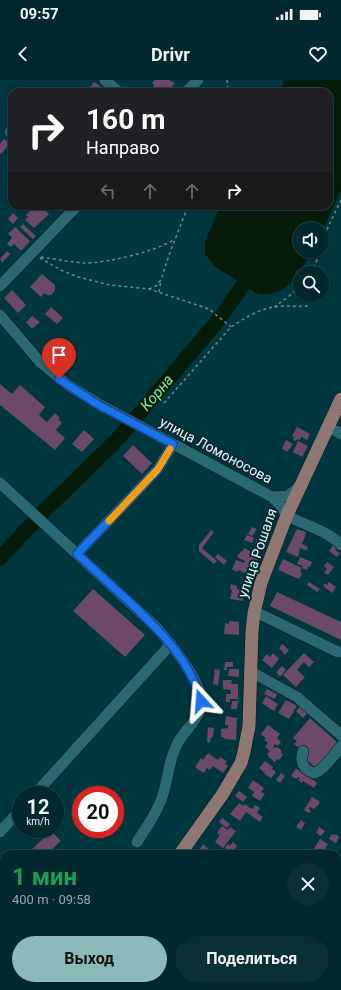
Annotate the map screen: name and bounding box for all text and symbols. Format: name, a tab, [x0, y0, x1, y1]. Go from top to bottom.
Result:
text: 09:57	[20, 5, 59, 23]
icon: back	[12, 43, 34, 65]
icon: heart	[307, 43, 329, 65]
text: Drivr	[151, 44, 190, 65]
text: 160 m	[86, 103, 165, 136]
icon: right	[20, 104, 72, 156]
text: Направо	[86, 137, 159, 158]
icon: left	[97, 180, 119, 202]
icon: ahead	[139, 180, 161, 202]
icon: ahead	[181, 180, 203, 202]
icon: right	[223, 180, 245, 202]
map controls	[293, 222, 329, 302]
button: sound	[293, 222, 329, 258]
button: search	[293, 266, 329, 302]
pin	[42, 338, 76, 379]
icon: arrive	[48, 344, 70, 366]
water label: Корна	[136, 371, 177, 415]
street label: улица Ломоносова	[157, 414, 275, 486]
street label: улица Рошаля	[234, 506, 280, 600]
position arrow	[180, 680, 222, 722]
speed limit sign: 20	[72, 786, 124, 838]
text: 12	[27, 795, 49, 819]
text: km/h	[26, 816, 50, 827]
text: 1 мин	[12, 863, 77, 891]
button: close	[287, 863, 329, 905]
text: 400 m · 09:58	[12, 892, 91, 907]
button: Выход	[12, 936, 167, 982]
button: Поделиться	[175, 936, 329, 982]

